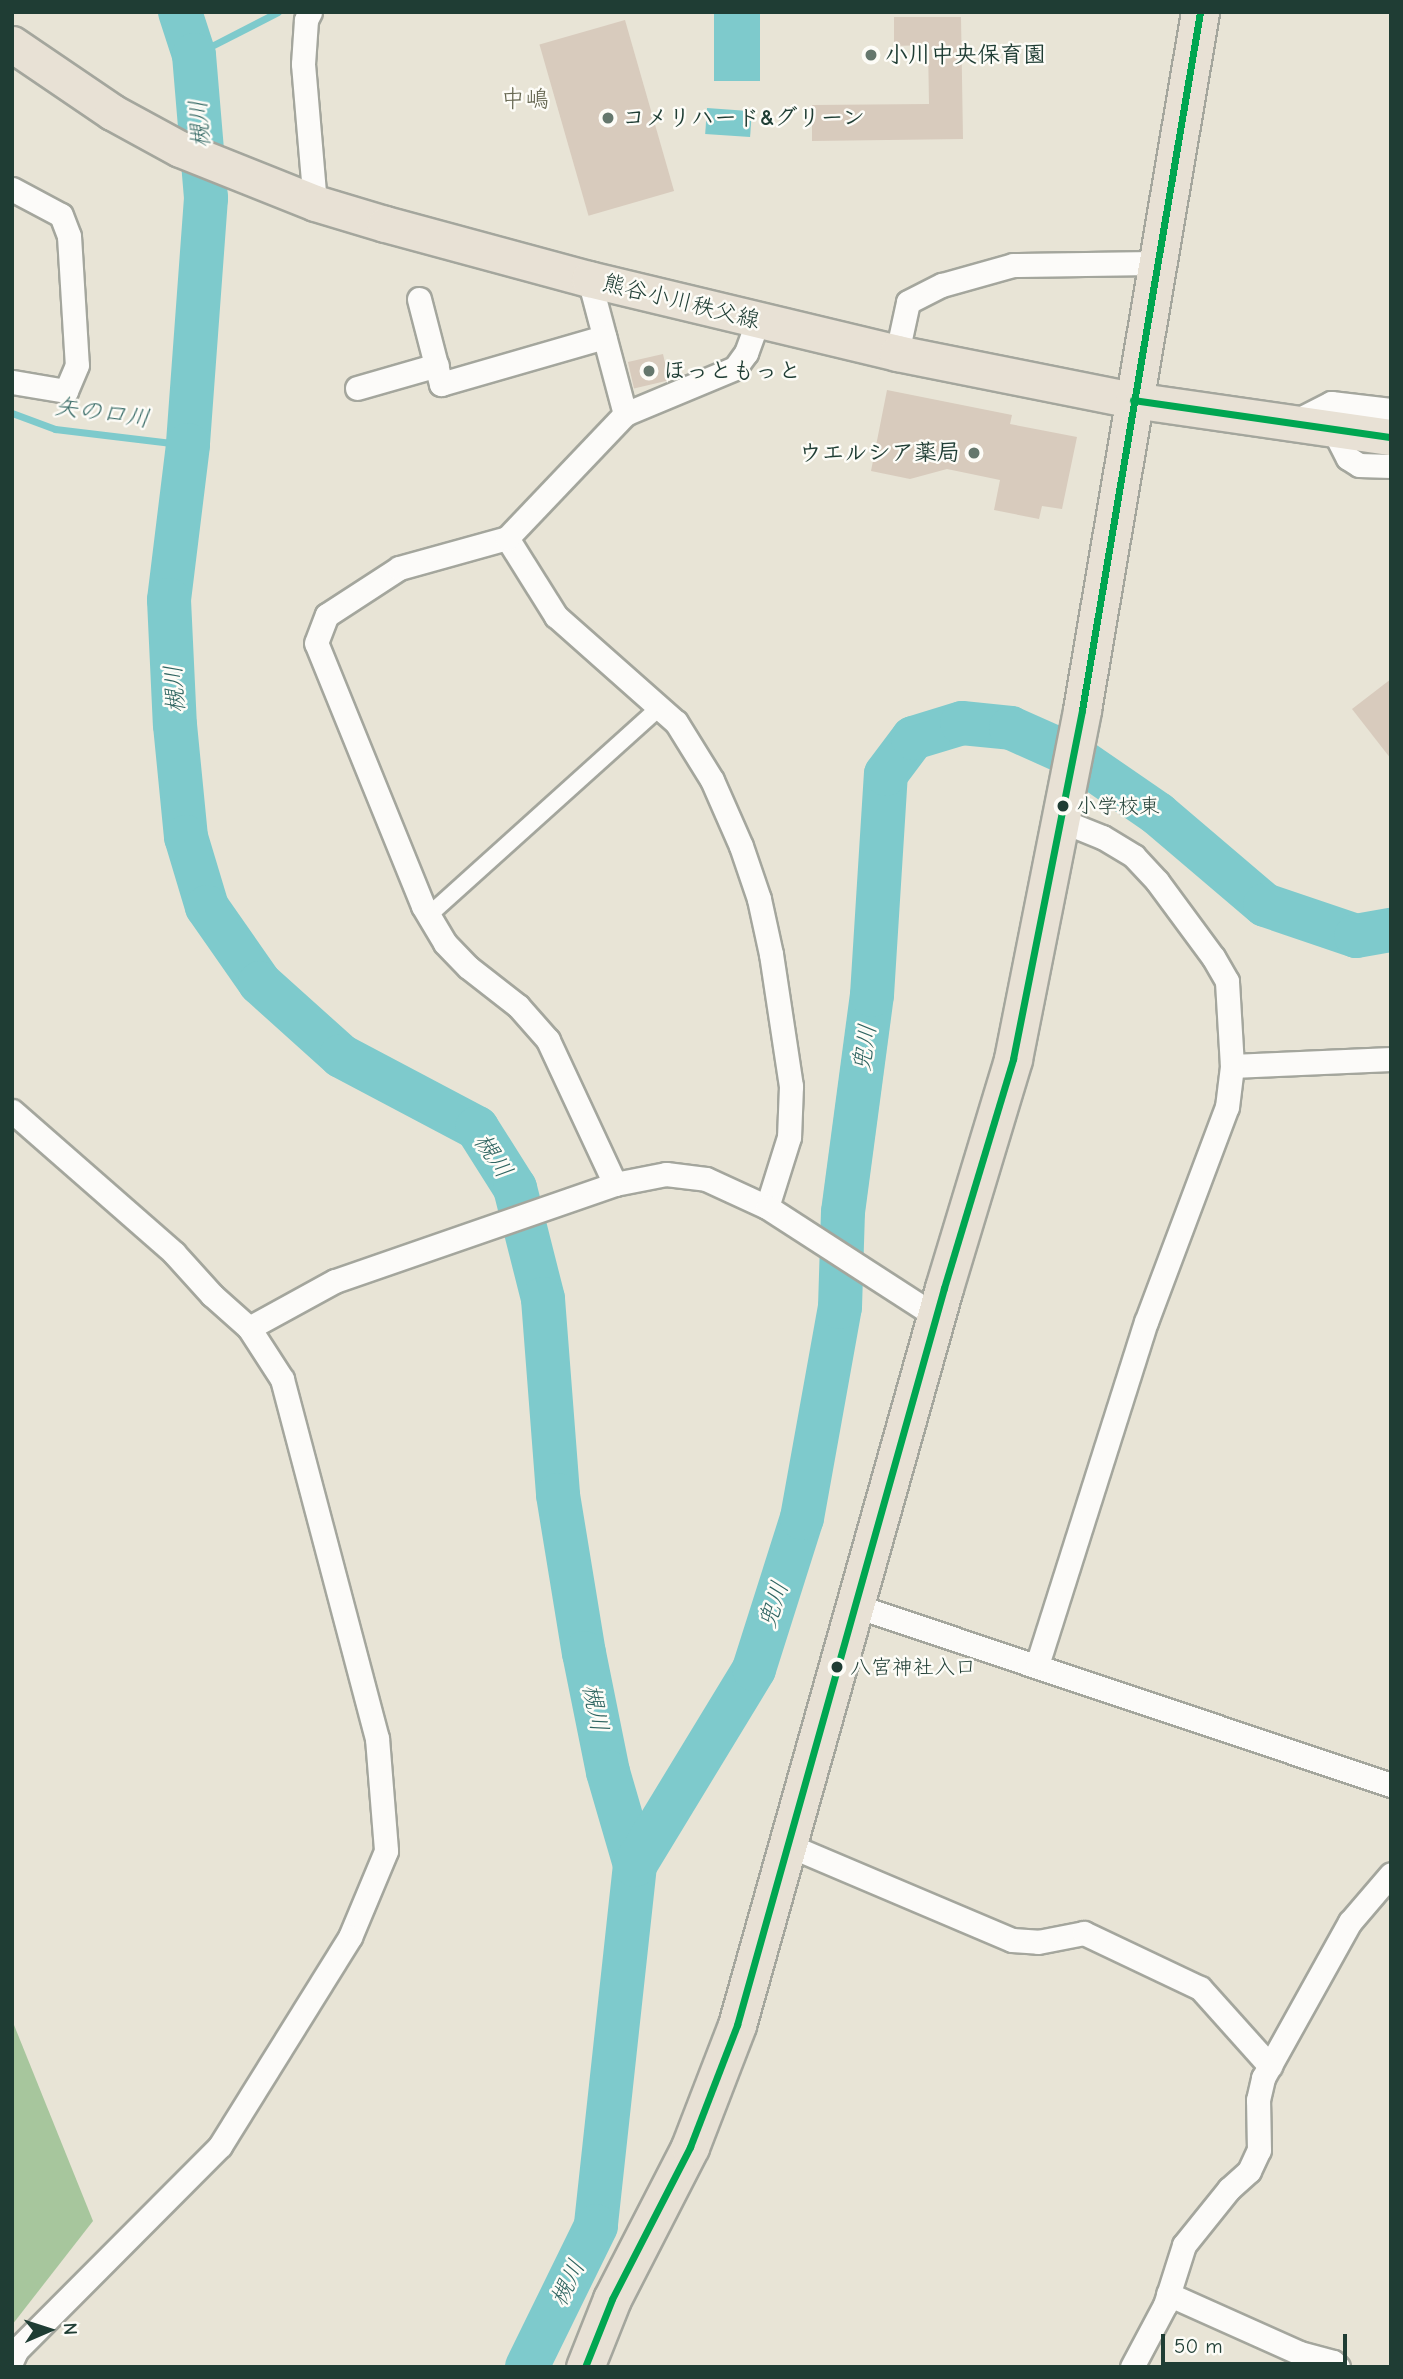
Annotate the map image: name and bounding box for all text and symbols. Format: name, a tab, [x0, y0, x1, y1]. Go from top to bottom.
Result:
place label: 小川中央保育園	[885, 41, 1046, 69]
marker: 小川中央保育園	[863, 47, 879, 63]
district label: 中嶋	[501, 86, 549, 114]
water label: 槻川	[184, 99, 216, 149]
place label: コメリハード&グリーン	[622, 104, 866, 132]
marker: コメリハード&グリーン	[600, 110, 616, 126]
street label: 熊谷小川秩父線	[600, 269, 762, 335]
place label: ほっともっと	[663, 357, 801, 385]
marker: ほっともっと	[641, 363, 657, 379]
water label: 矢の口川	[52, 392, 152, 434]
place label: ウエルシア薬局	[799, 439, 960, 467]
marker: ウエルシア薬局	[966, 445, 982, 461]
water label: 槻川	[159, 664, 191, 714]
place label: 小学校東	[1076, 793, 1160, 819]
marker: 小学校東	[1056, 799, 1070, 813]
water label: 兜川	[847, 1022, 883, 1074]
water label: 槻川	[468, 1128, 518, 1184]
water label: 兜川	[753, 1578, 795, 1632]
place label: 八宮神社入口	[850, 1654, 976, 1680]
marker: 八宮神社入口	[830, 1660, 844, 1674]
water label: 槻川	[576, 1682, 614, 1734]
water label: 槻川	[545, 2255, 591, 2311]
north arrow	[14, 2295, 84, 2365]
scale bar	[1165, 2320, 1350, 2364]
text: N	[59, 2322, 81, 2336]
text: 50 m	[1174, 2334, 1223, 2358]

